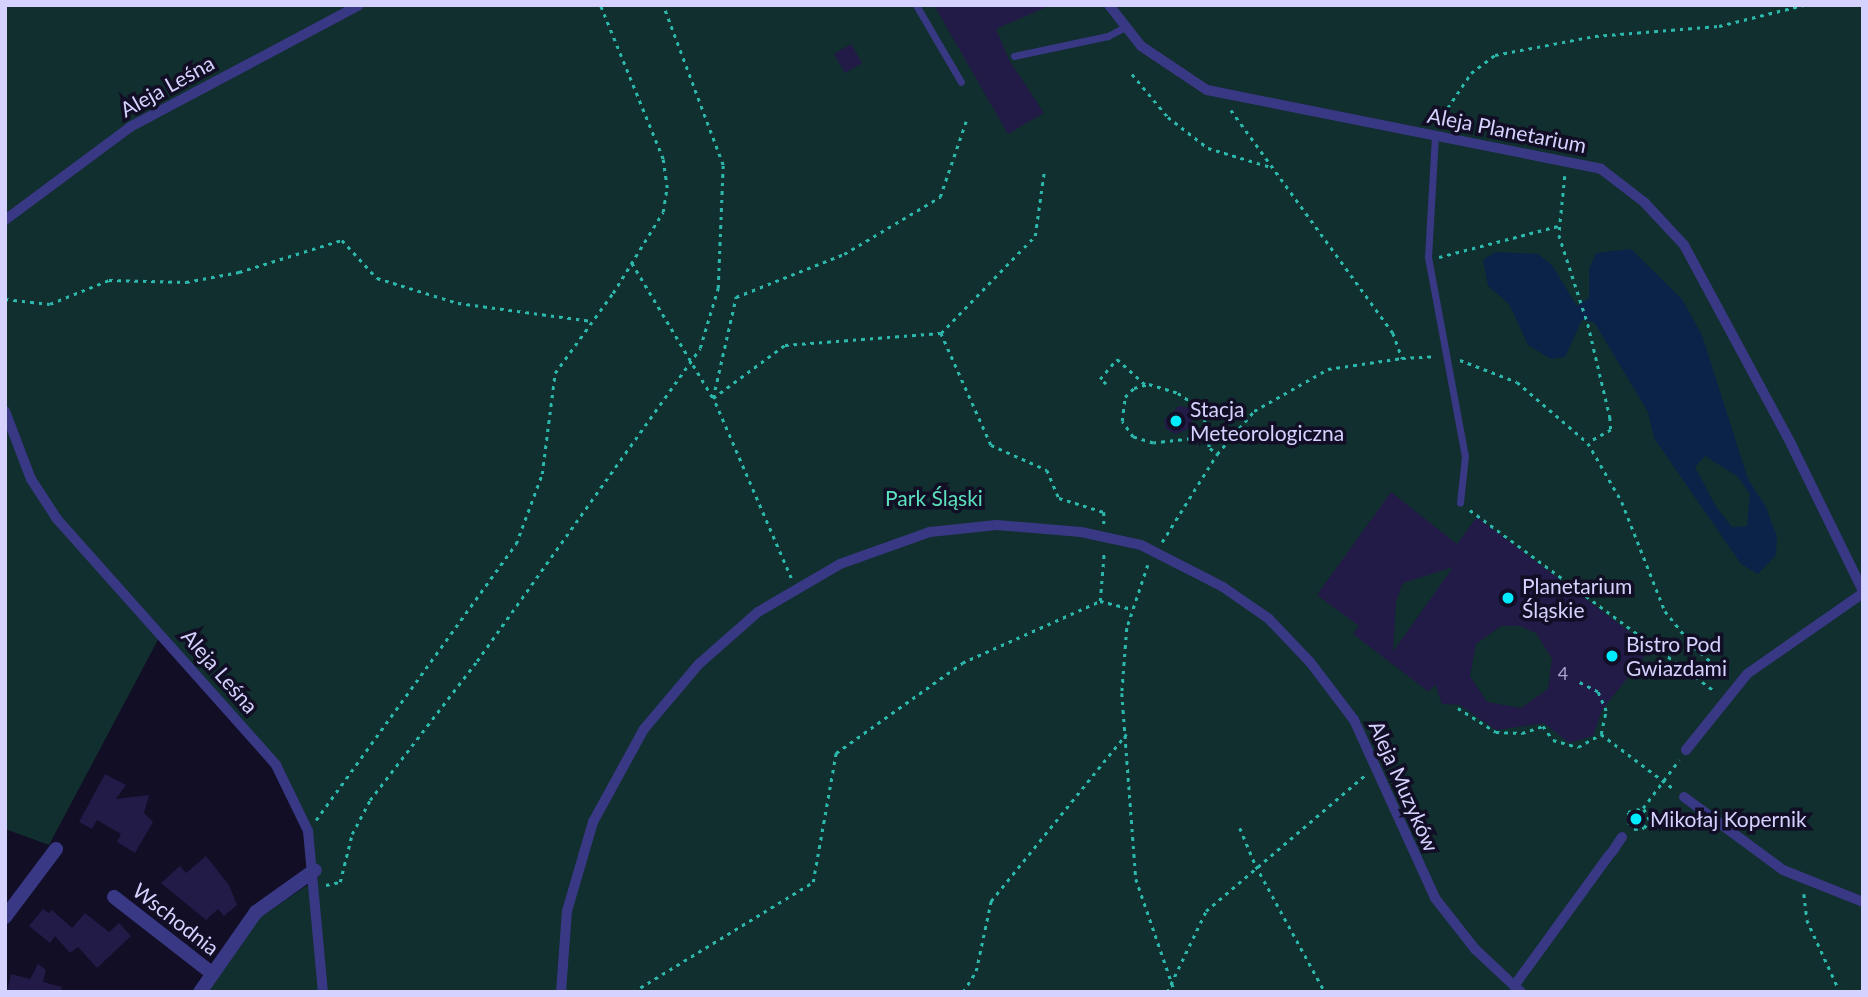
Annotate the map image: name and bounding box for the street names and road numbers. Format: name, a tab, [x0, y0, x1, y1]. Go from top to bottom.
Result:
street label: Aleja Leśna	[116, 50, 218, 122]
street label: Aleja Planetarium	[1425, 102, 1589, 158]
street label: Aleja Leśna	[177, 624, 263, 718]
street label: Aleja Muzyków	[1364, 717, 1444, 855]
street label: Wschodnia	[128, 878, 224, 960]

